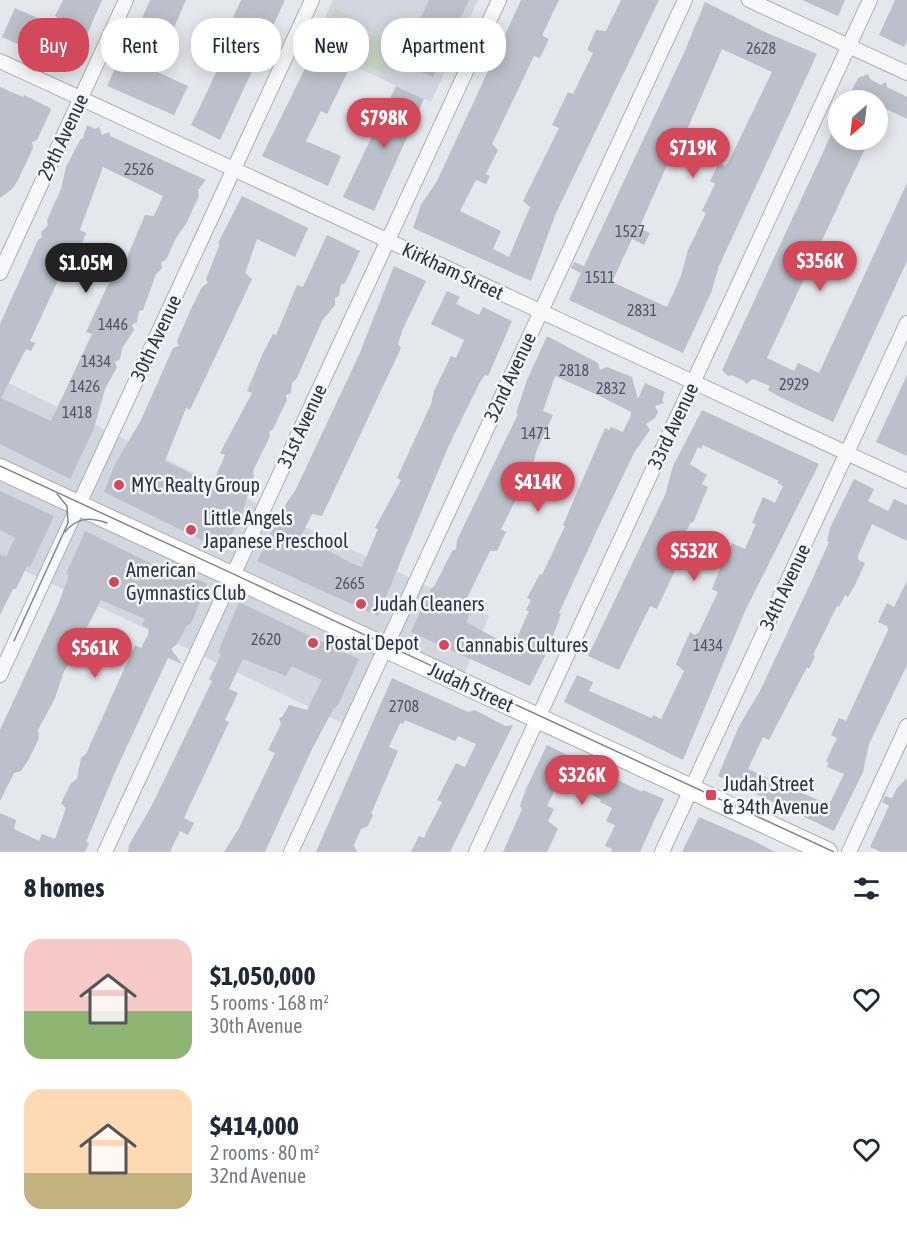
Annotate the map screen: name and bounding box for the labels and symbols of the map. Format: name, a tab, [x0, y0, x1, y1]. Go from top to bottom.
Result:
house number: 2628	[746, 39, 776, 57]
street label: 29th Avenue	[33, 90, 92, 184]
north arrow	[828, 90, 888, 150]
pin: $798K	[342, 98, 426, 149]
pin: $719K	[651, 128, 735, 179]
house number: 2526	[124, 160, 154, 178]
house number: 1527	[615, 222, 645, 240]
street label: Kirkham Street	[399, 237, 508, 304]
pin: $356K	[778, 241, 862, 292]
pin: $1.05M	[37, 243, 135, 294]
house number: 1511	[585, 268, 615, 286]
street label: 30th Avenue	[126, 291, 185, 385]
house number: 2831	[627, 301, 657, 319]
house number: 1446	[98, 315, 128, 333]
street label: 32nd Avenue	[479, 328, 540, 425]
house number: 1434	[81, 352, 111, 370]
house number: 2818	[559, 361, 589, 379]
house number: 2929	[779, 375, 809, 393]
house number: 1426	[70, 377, 100, 395]
house number: 2832	[596, 379, 626, 397]
street label: 33rd Avenue	[643, 379, 702, 472]
street label: 31st Avenue	[272, 380, 331, 471]
house number: 1418	[62, 403, 92, 421]
house number: 1471	[521, 424, 551, 442]
pin: $414K	[496, 462, 580, 513]
place label: MYC Realty Group	[131, 473, 260, 496]
marker: MYC Realty Group	[112, 478, 126, 492]
place label: Little Angels Japanese Preschool	[203, 506, 349, 552]
marker: Little Angels Japanese Preschool	[184, 523, 198, 537]
pin: $532K	[652, 531, 736, 582]
street label: 34th Avenue	[755, 540, 814, 634]
place label: American Gymnastics Club	[126, 558, 246, 604]
house number: 2665	[335, 574, 365, 592]
marker: American Gymnastics Club	[107, 575, 121, 589]
place label: Judah Cleaners	[373, 592, 485, 615]
marker: Judah Cleaners	[354, 597, 368, 611]
pin: $561K	[53, 628, 137, 679]
house number: 2620	[251, 630, 281, 648]
place label: Postal Depot	[325, 631, 419, 654]
place label: Cannabis Cultures	[456, 633, 588, 656]
marker: Postal Depot	[306, 636, 320, 650]
house number: 1434	[693, 636, 723, 654]
marker: Cannabis Cultures	[437, 638, 451, 652]
street label: Judah Street	[425, 657, 518, 716]
house number: 2708	[389, 697, 419, 715]
pin: $326K	[540, 755, 624, 806]
place label: Judah Street & 34th Avenue	[723, 772, 829, 818]
marker: Judah Street & 34th Avenue	[704, 788, 718, 802]

